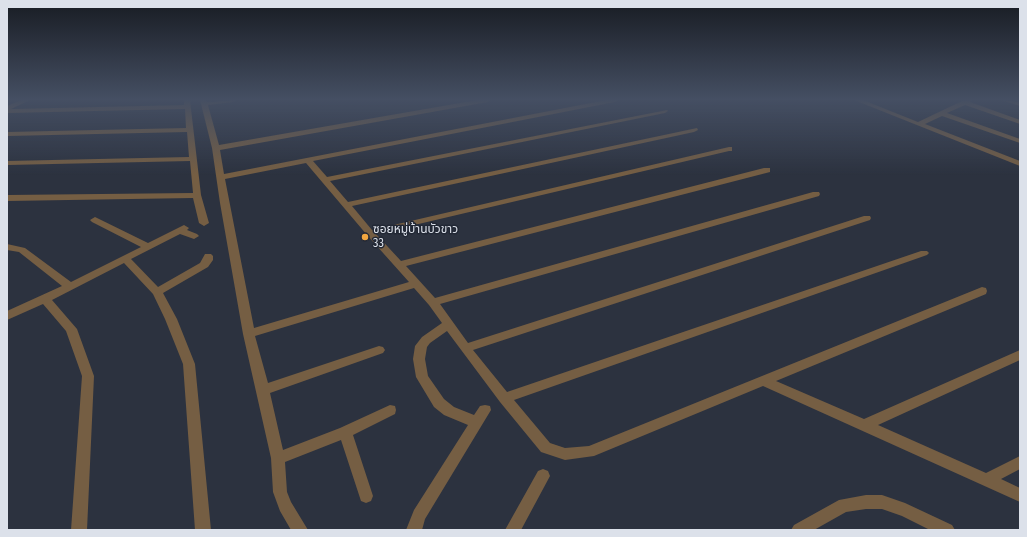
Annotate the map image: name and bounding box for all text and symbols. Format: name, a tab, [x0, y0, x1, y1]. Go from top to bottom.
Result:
place label: ซอยหมู่บ้านบัวขาว 33	[373, 223, 458, 251]
marker: ซอยหมู่บ้านบัวขาว 33	[360, 232, 370, 242]

